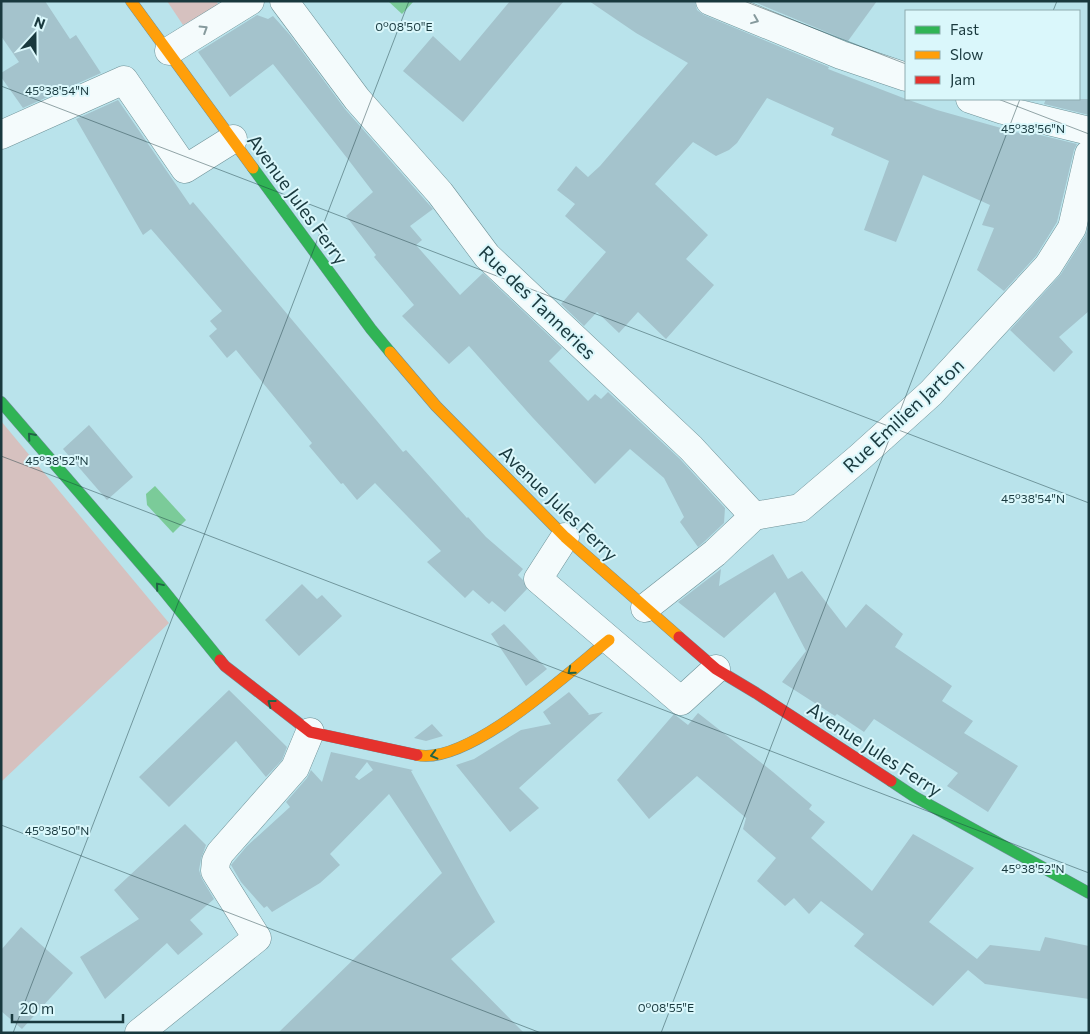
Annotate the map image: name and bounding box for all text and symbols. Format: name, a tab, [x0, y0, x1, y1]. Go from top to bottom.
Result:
north arrow	[10, 10, 60, 60]
legend	[905, 10, 1080, 100]
text: N	[32, 13, 48, 32]
one-way arrow	[750, 14, 759, 24]
text: 0°08'50"E	[375, 19, 433, 33]
text: Fast	[950, 20, 979, 38]
one-way arrow	[198, 26, 207, 36]
text: Slow	[950, 45, 983, 63]
text: Jam	[950, 70, 975, 88]
text: 45°38'54"N	[25, 83, 89, 97]
text: 45°38'56"N	[1001, 121, 1065, 135]
street label: Avenue Jules Ferry	[243, 129, 353, 269]
street label: Rue des Tanneries	[475, 240, 601, 364]
street label: Rue Emilien Jarton	[838, 353, 968, 477]
one-way arrow	[27, 433, 36, 442]
street label: Avenue Jules Ferry	[495, 441, 623, 565]
text: 45°38'52"N	[25, 453, 89, 467]
text: 45°38'54"N	[1001, 491, 1065, 505]
one-way arrow	[157, 583, 165, 592]
one-way arrow	[568, 666, 577, 674]
street label: Avenue Jules Ferry	[803, 697, 947, 801]
one-way arrow	[267, 700, 277, 709]
one-way arrow	[430, 749, 439, 760]
text: 45°38'50"N	[25, 823, 89, 837]
text: 45°38'52"N	[1001, 861, 1065, 875]
scale bar	[12, 992, 124, 1024]
text: 20 m	[20, 999, 54, 1017]
text: 0°08'55"E	[638, 1000, 694, 1014]

